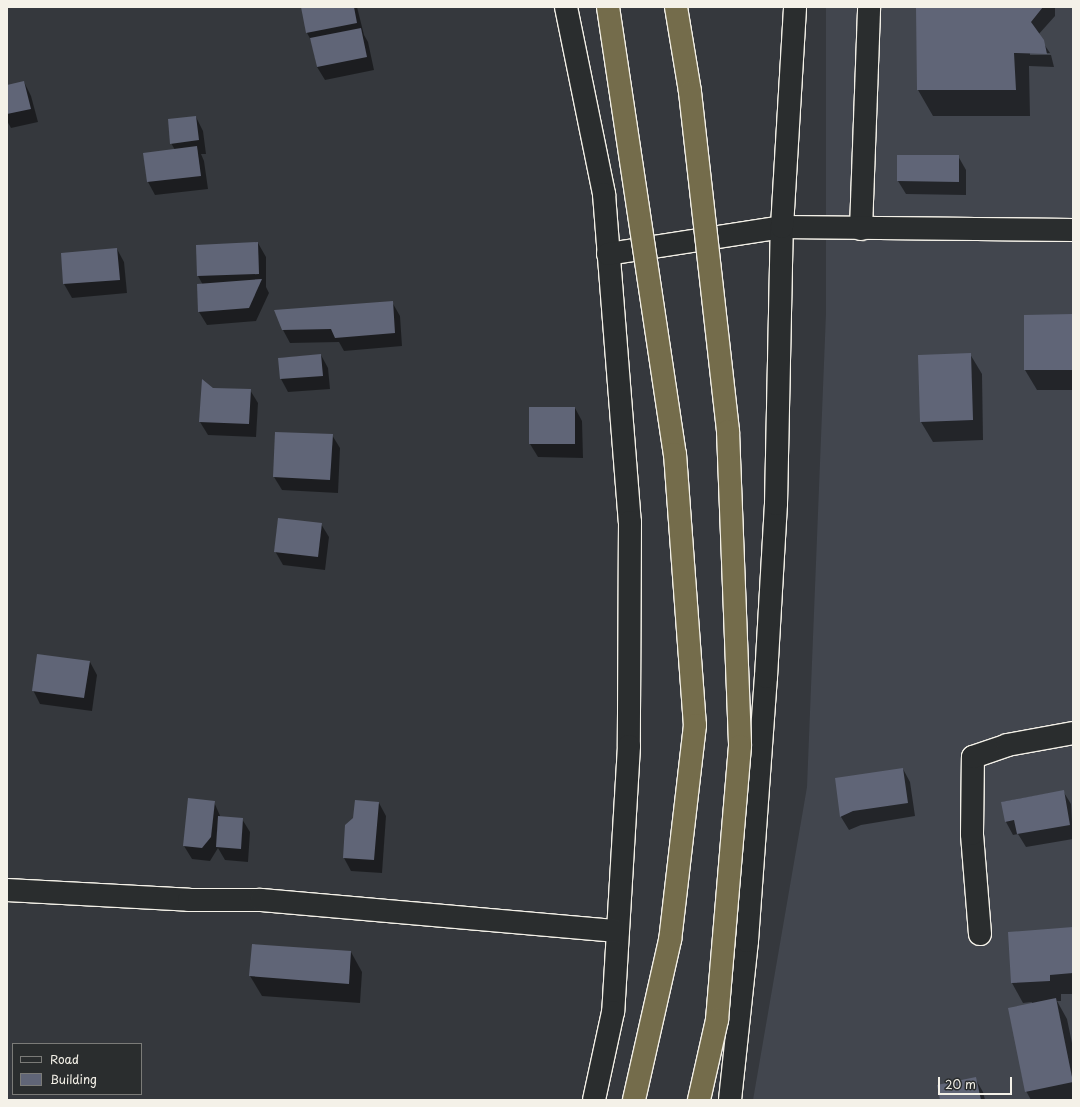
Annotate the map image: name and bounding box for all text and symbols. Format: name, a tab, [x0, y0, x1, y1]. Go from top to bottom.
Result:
legend	[12, 1043, 142, 1095]
text: Road	[50, 1050, 79, 1068]
scale bar	[940, 1069, 1014, 1095]
text: Building	[50, 1070, 97, 1088]
text: 20 m	[945, 1075, 976, 1093]

